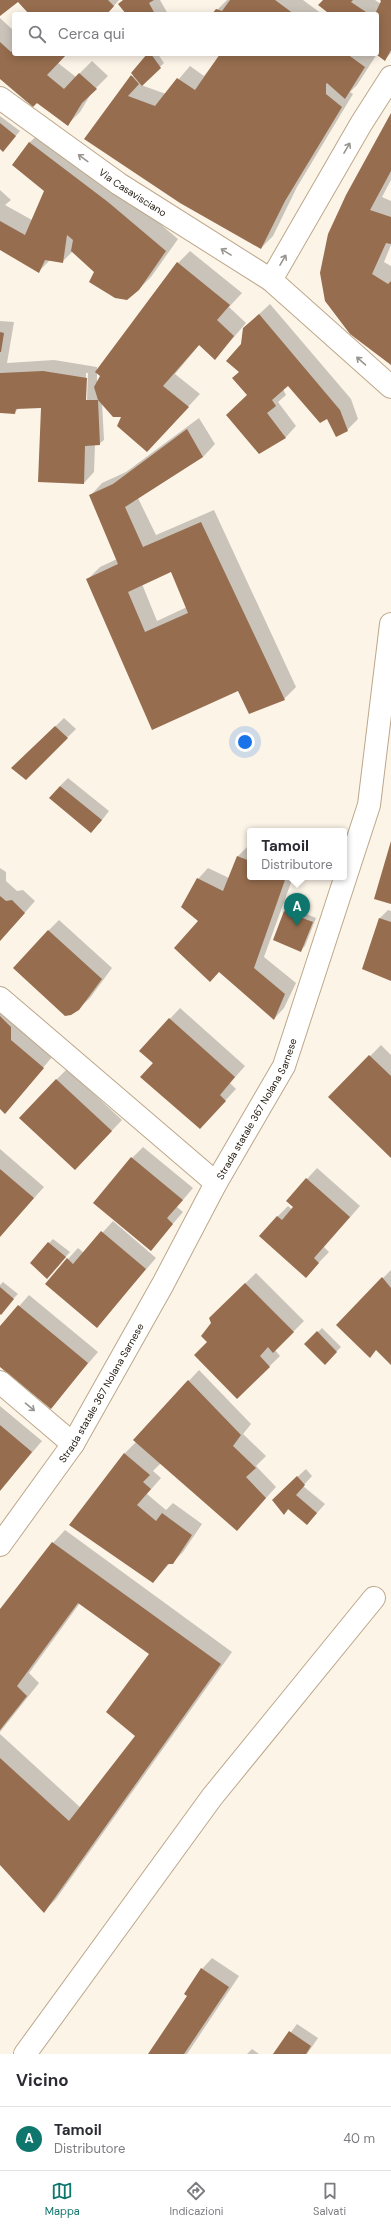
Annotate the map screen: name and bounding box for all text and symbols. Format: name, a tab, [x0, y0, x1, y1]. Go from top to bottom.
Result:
search box	[12, 12, 379, 56]
icon: search	[26, 23, 48, 45]
text: Cerca qui	[58, 24, 125, 44]
one-way arrow	[344, 142, 352, 154]
one-way arrow	[77, 154, 88, 162]
street label: Via Casavisciano	[97, 165, 169, 219]
one-way arrow	[221, 248, 232, 256]
one-way arrow	[279, 255, 287, 267]
one-way arrow	[356, 357, 367, 366]
your location	[235, 732, 255, 752]
popup	[247, 828, 347, 880]
text: Tamoil	[261, 836, 309, 856]
text: Distributore	[261, 856, 333, 873]
pin: A	[284, 893, 310, 926]
street label: Strada statale 367 Nolana Sarnese	[213, 1036, 299, 1182]
street label: Strada statale 367 Nolana Sarnese	[55, 1320, 146, 1465]
one-way arrow	[25, 1403, 35, 1412]
text: Vicino	[16, 2069, 69, 2091]
text: Tamoil	[54, 2120, 102, 2140]
text: A	[24, 2130, 34, 2147]
text: 40 m	[343, 2130, 375, 2147]
text: Distributore	[54, 2140, 126, 2157]
tab: Mappa	[45, 2180, 80, 2218]
tab: Indicazioni	[170, 2180, 223, 2218]
tab: Salvati	[313, 2180, 346, 2218]

